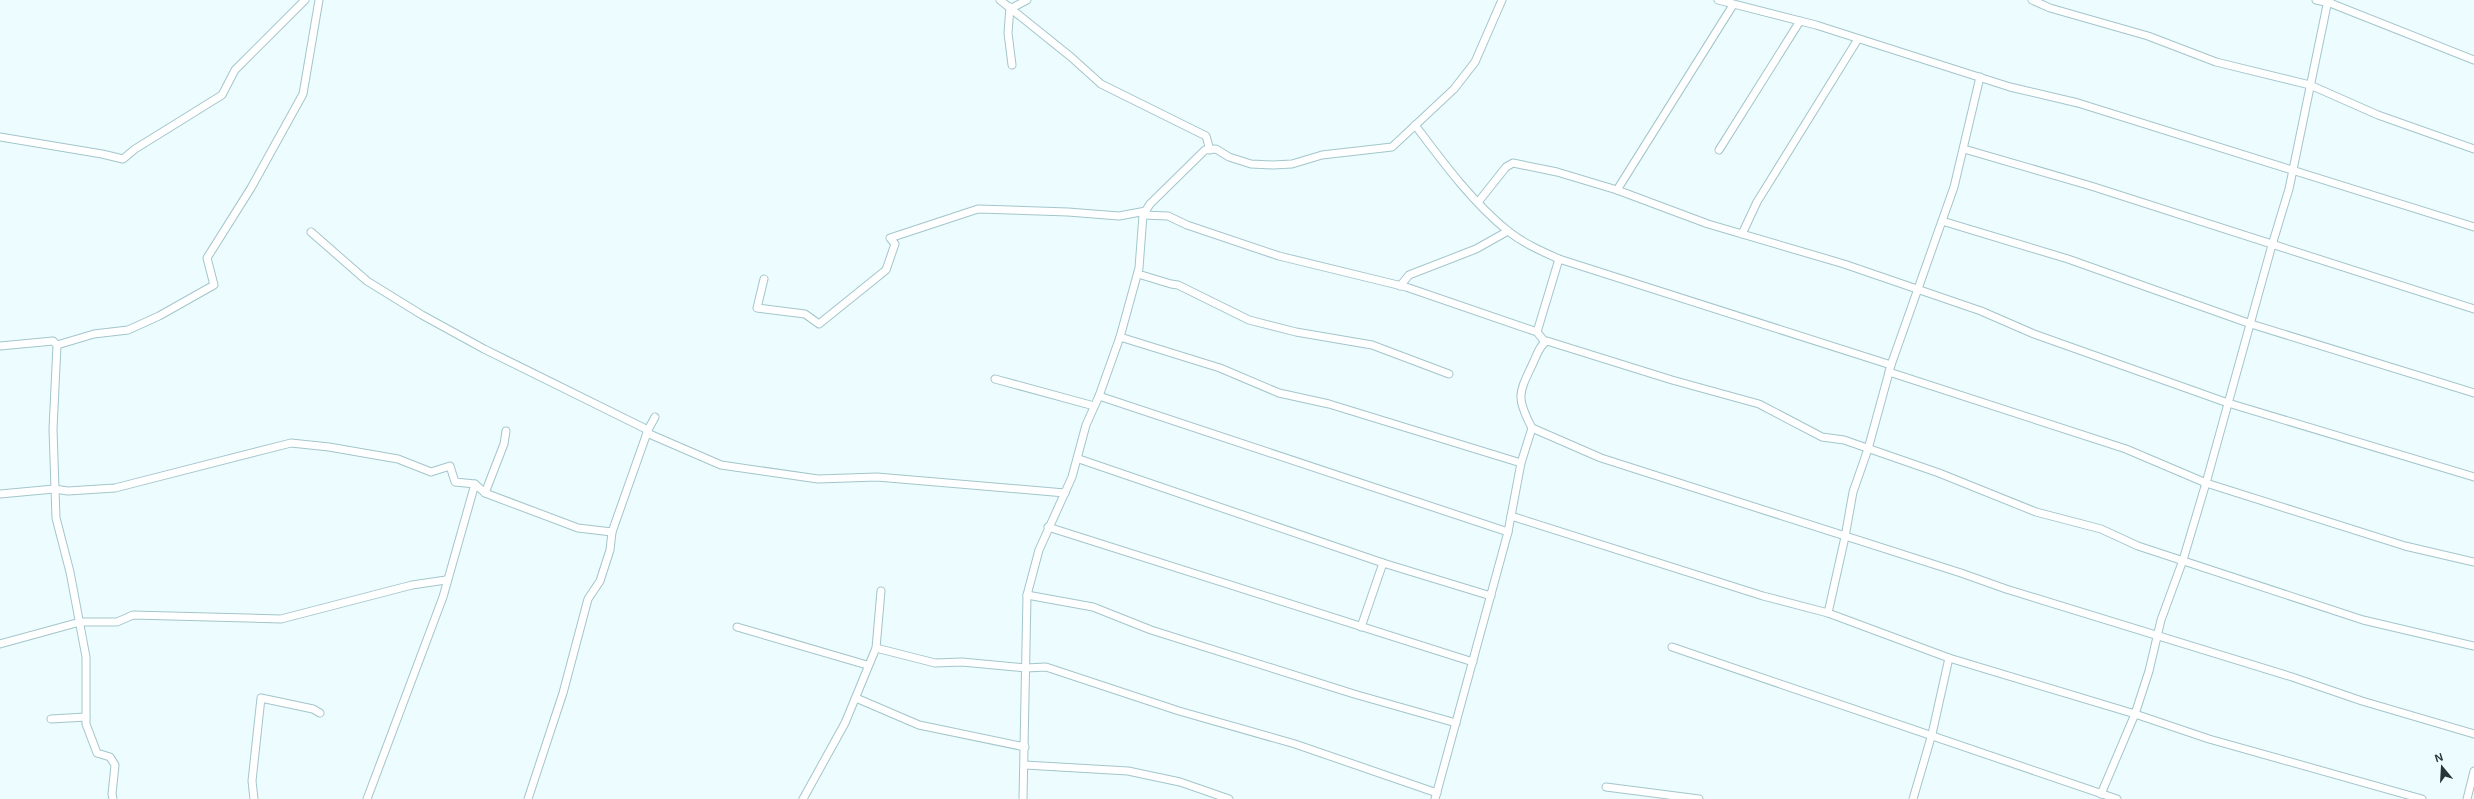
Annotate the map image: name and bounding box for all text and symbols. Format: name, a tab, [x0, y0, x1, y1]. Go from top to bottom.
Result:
north arrow	[2422, 747, 2462, 787]
text: N	[2433, 751, 2445, 764]

